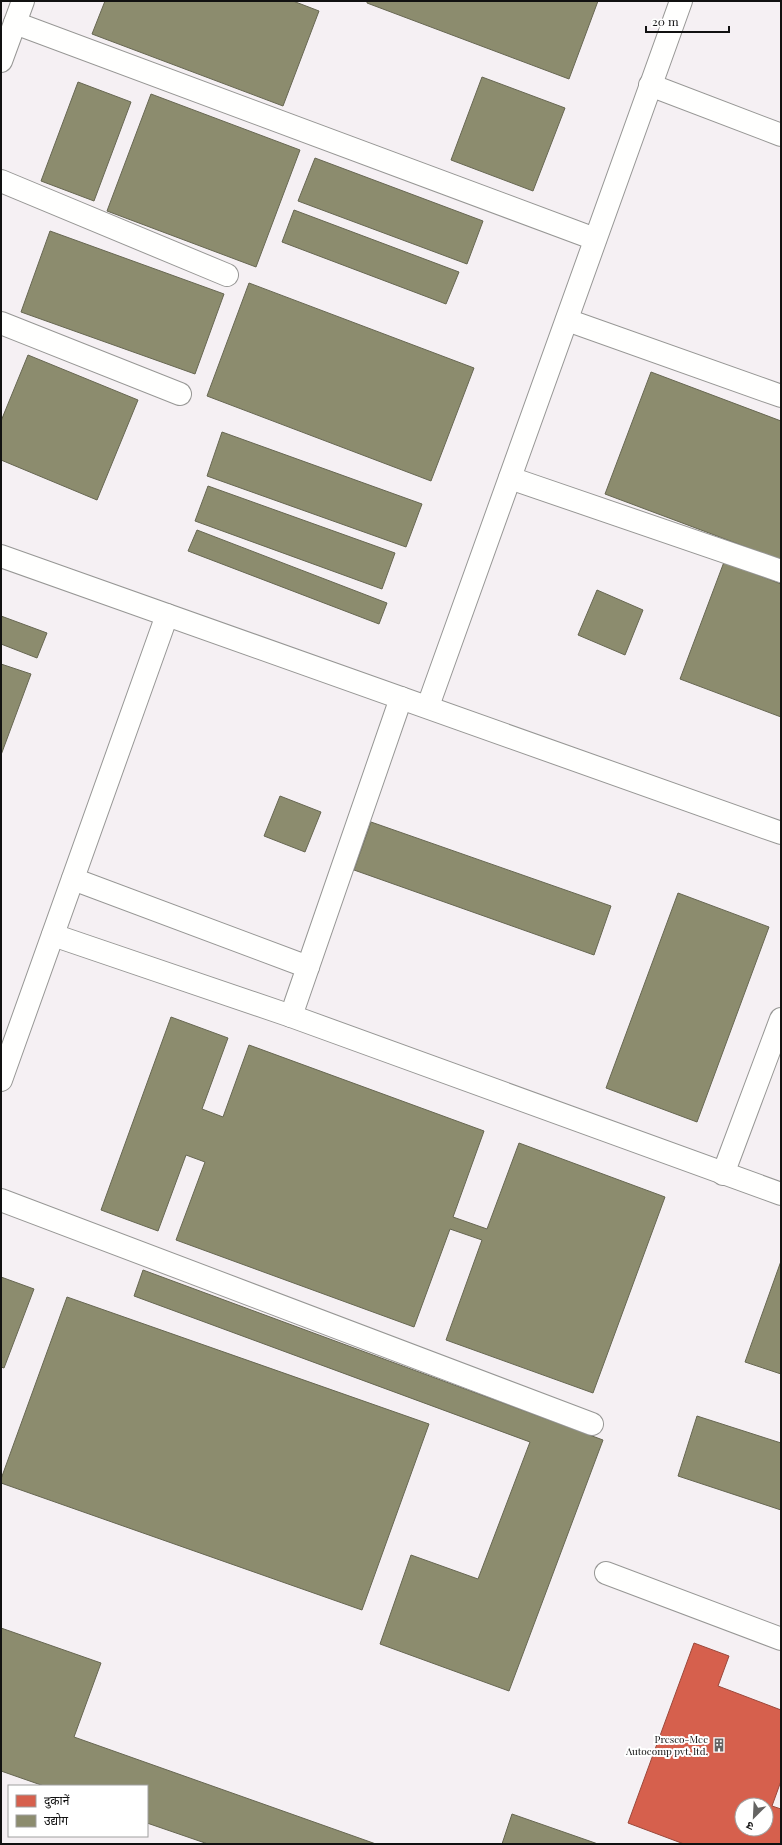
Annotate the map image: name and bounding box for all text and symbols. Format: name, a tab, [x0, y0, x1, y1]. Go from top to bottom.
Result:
scale bar	[646, 8, 729, 34]
text: 20 m	[652, 13, 679, 29]
place label: Presco-Mec Autocomp pvt. ltd.	[625, 1732, 708, 1758]
building icon: Presco-Mec Autocomp pvt. ltd.	[711, 1737, 727, 1753]
legend	[8, 1785, 148, 1837]
text: दुकानें	[44, 1792, 70, 1809]
north arrow	[734, 1797, 774, 1837]
text: उद्योग	[44, 1812, 68, 1828]
text: उ	[743, 1818, 756, 1835]

